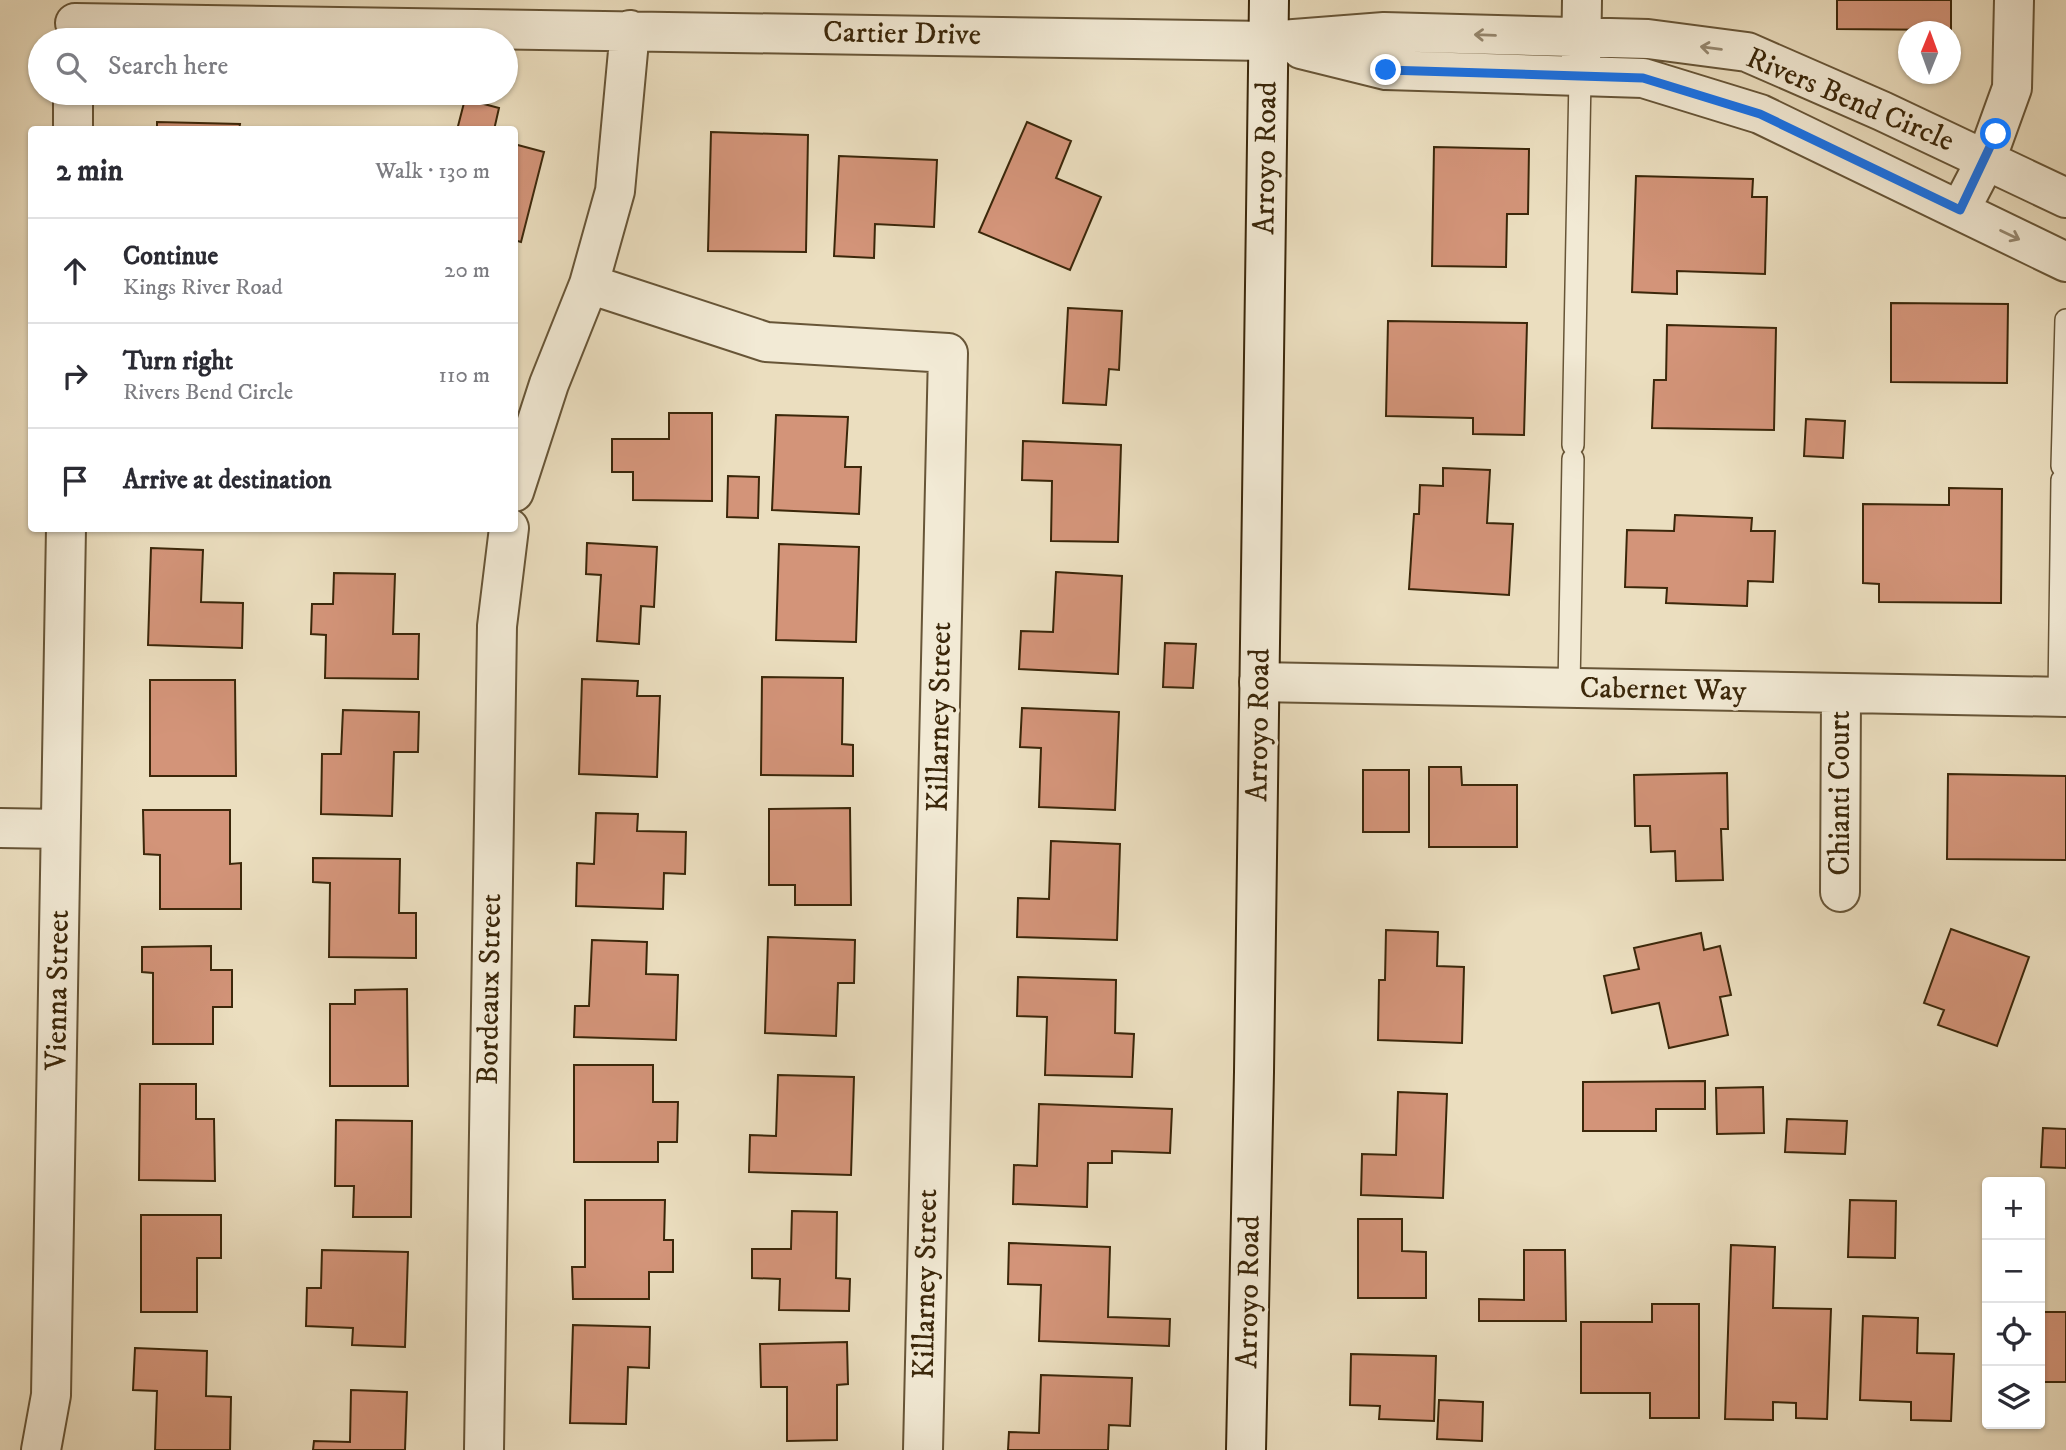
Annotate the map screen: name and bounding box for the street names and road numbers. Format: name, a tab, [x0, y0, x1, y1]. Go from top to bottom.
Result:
street label: Cartier Drive	[823, 14, 981, 54]
street label: Rivers Bend Circle	[1741, 40, 1959, 160]
street label: Arroyo Road	[1246, 81, 1286, 235]
street label: Killarney Street	[920, 622, 960, 812]
street label: Arroyo Road	[1239, 648, 1279, 802]
street label: Cabernet Way	[1579, 670, 1748, 710]
street label: Chianti Court	[1822, 710, 1859, 876]
street label: Bordeaux Street	[470, 893, 510, 1085]
street label: Vienna Street	[38, 909, 78, 1072]
street label: Killarney Street	[906, 1189, 946, 1379]
street label: Arroyo Road	[1229, 1215, 1269, 1369]

